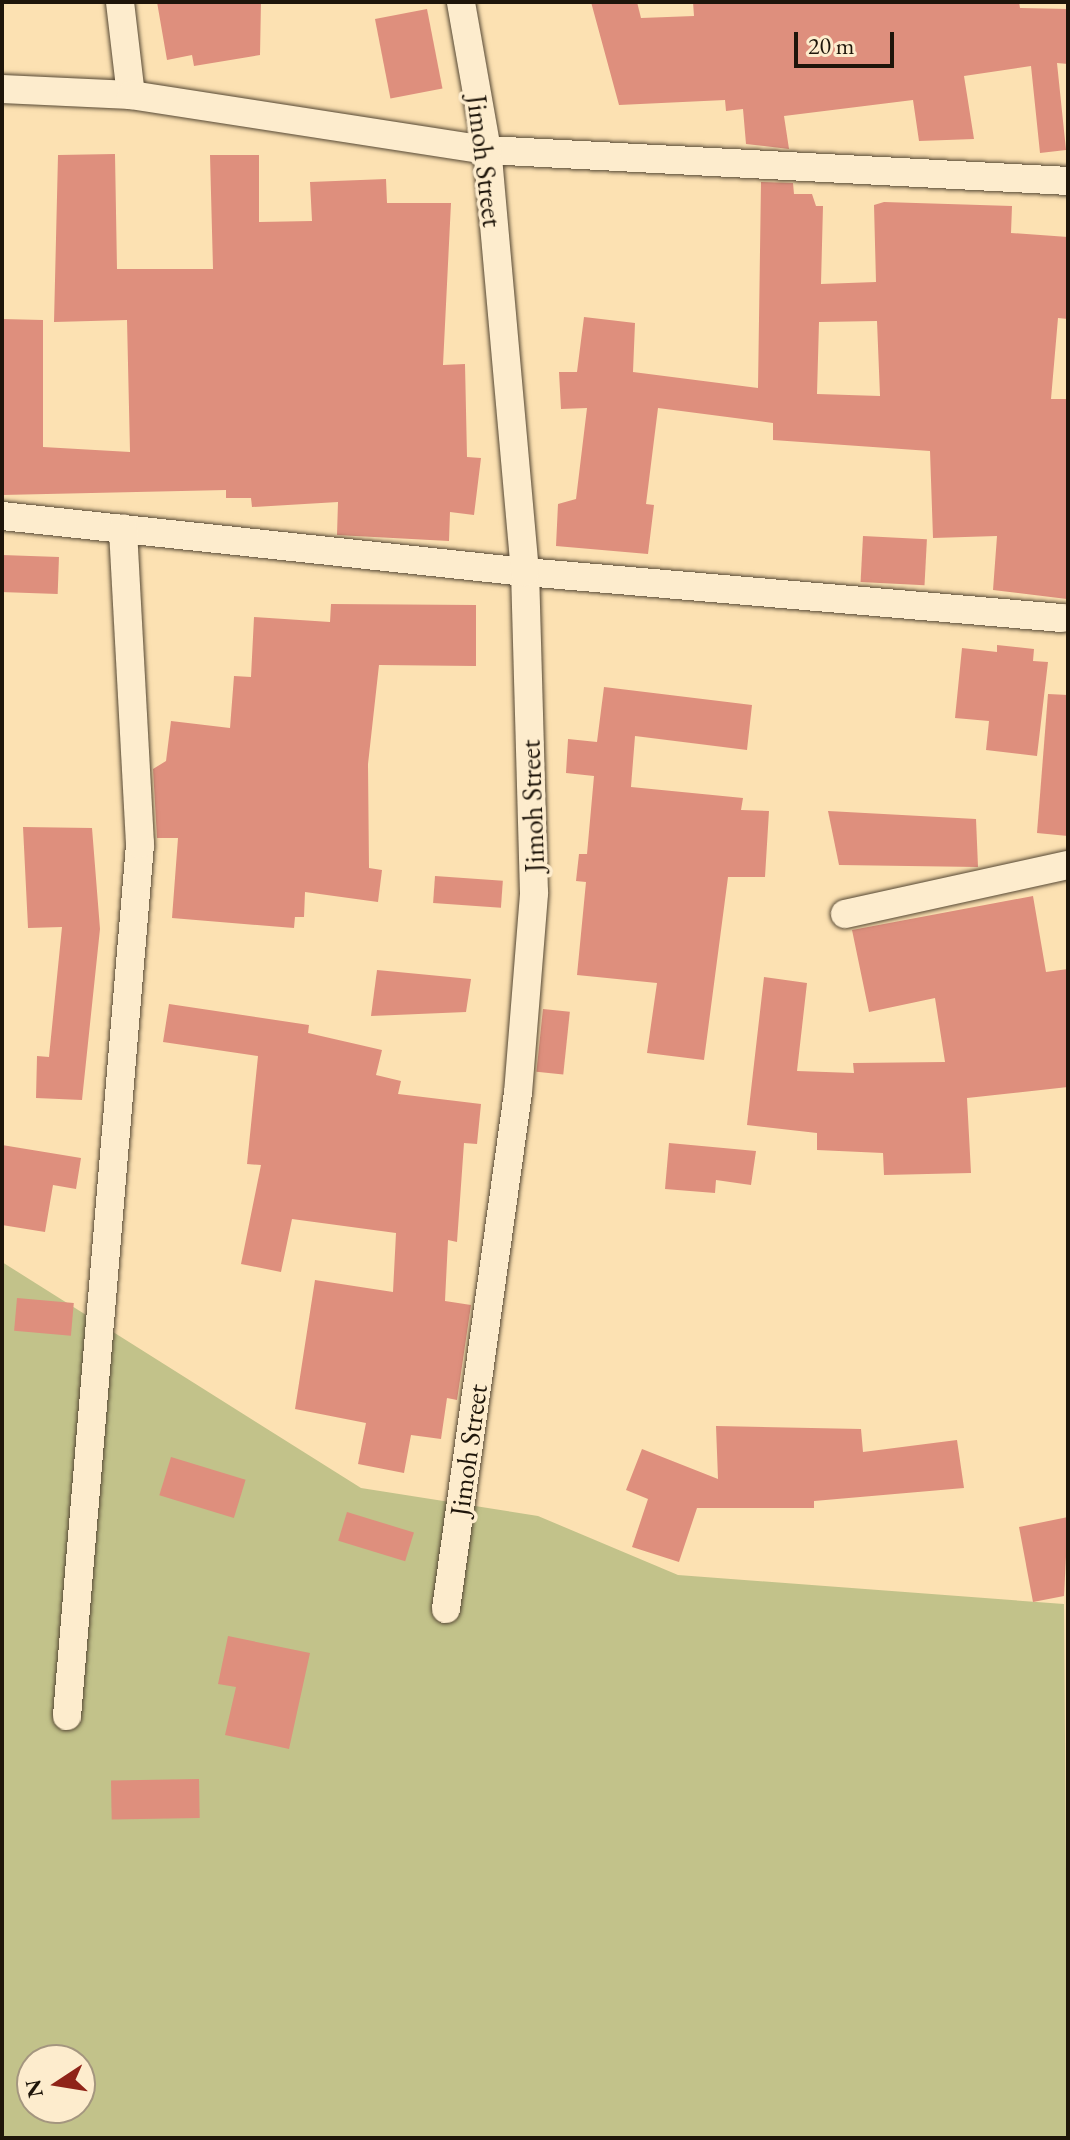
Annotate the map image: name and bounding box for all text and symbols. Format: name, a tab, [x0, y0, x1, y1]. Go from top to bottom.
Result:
scale bar	[798, 16, 898, 66]
text: 20 m	[808, 30, 855, 61]
street label: Jimoh Street	[460, 93, 510, 229]
street label: Jimoh Street	[513, 739, 551, 873]
street label: Jimoh Street	[442, 1382, 494, 1518]
north arrow	[16, 2044, 96, 2124]
text: N	[18, 2077, 50, 2100]

